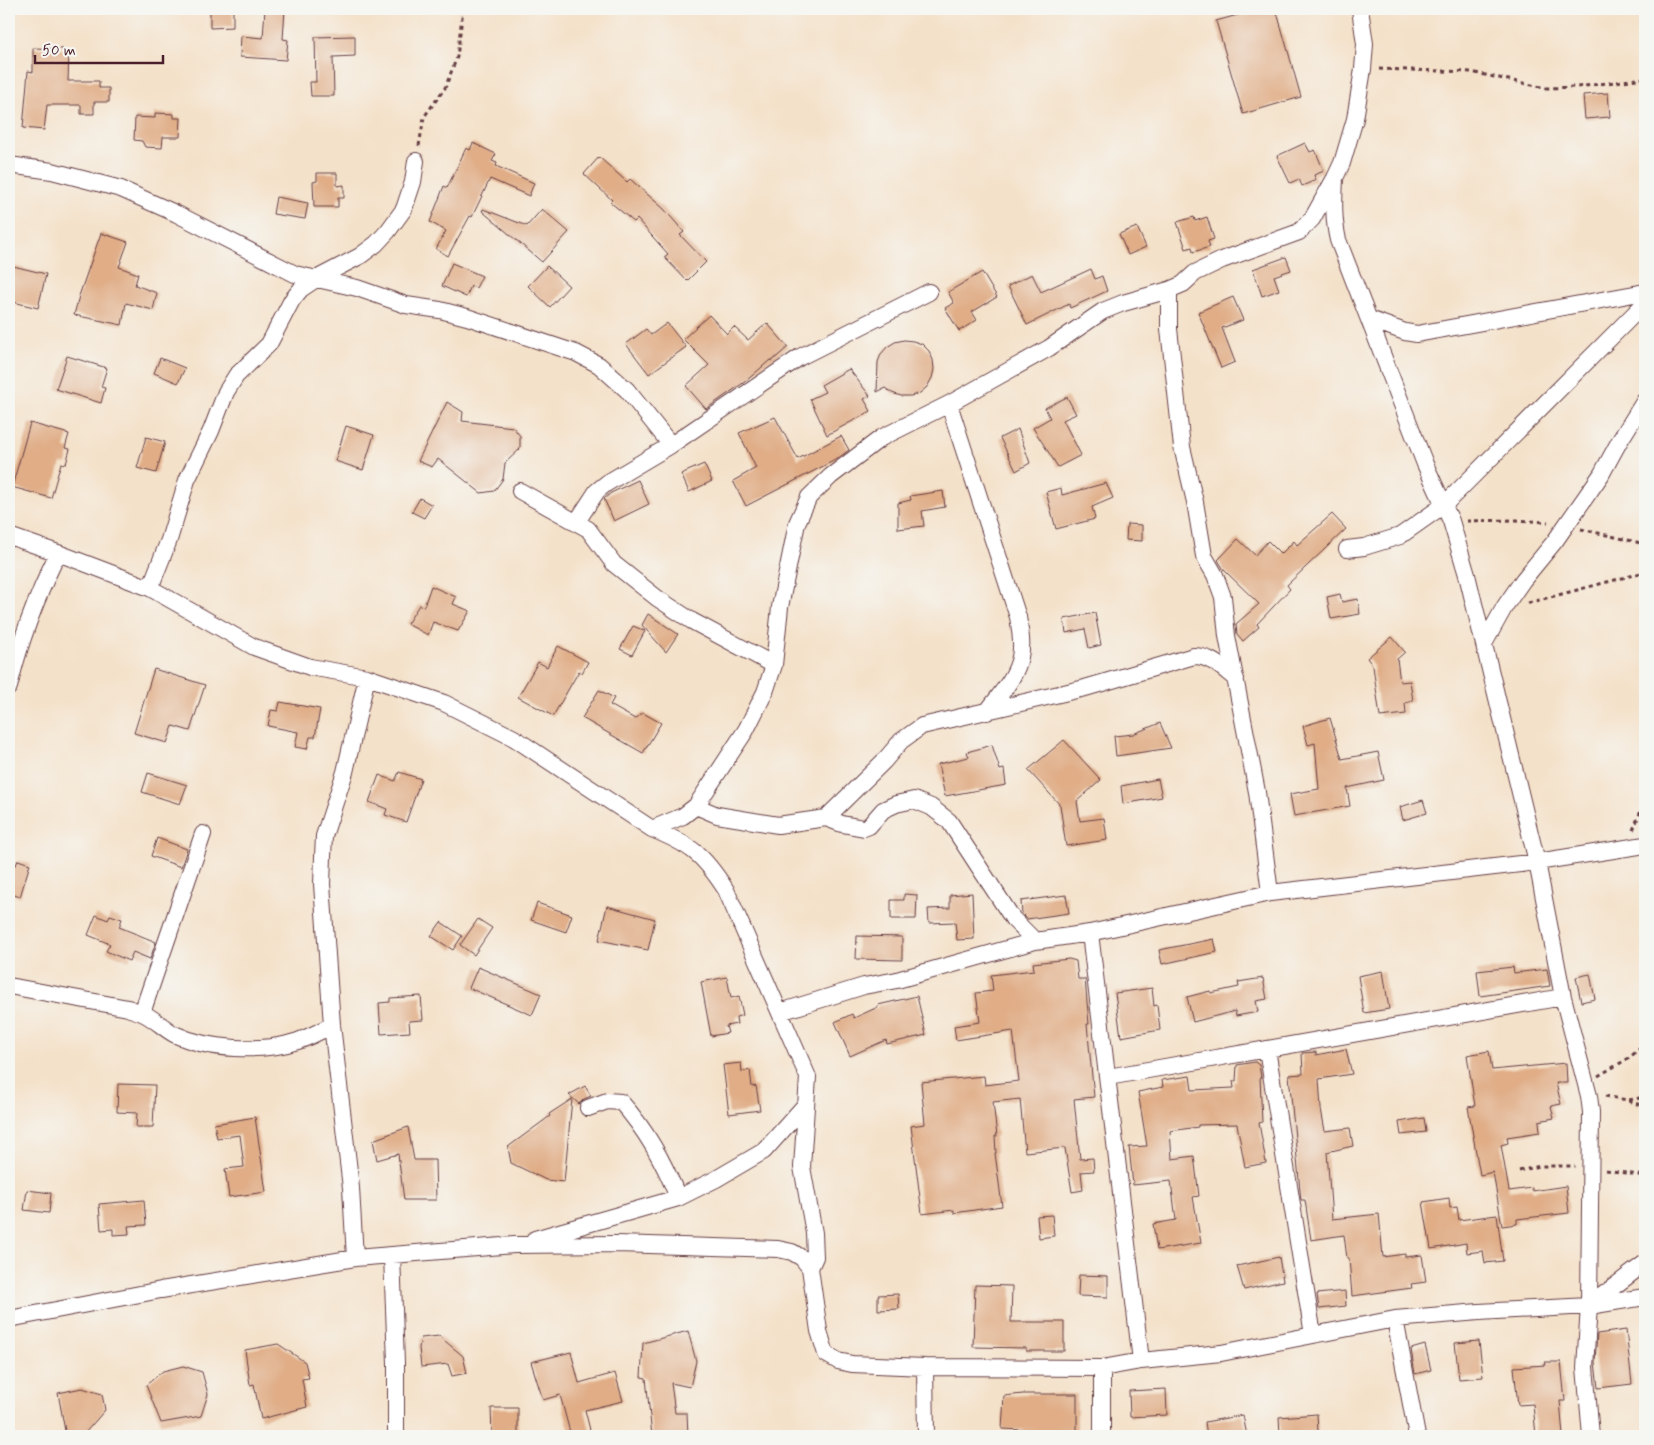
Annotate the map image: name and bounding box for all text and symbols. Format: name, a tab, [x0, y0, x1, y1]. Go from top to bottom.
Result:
scale bar	[35, 32, 162, 64]
text: 50 m	[42, 41, 76, 61]

